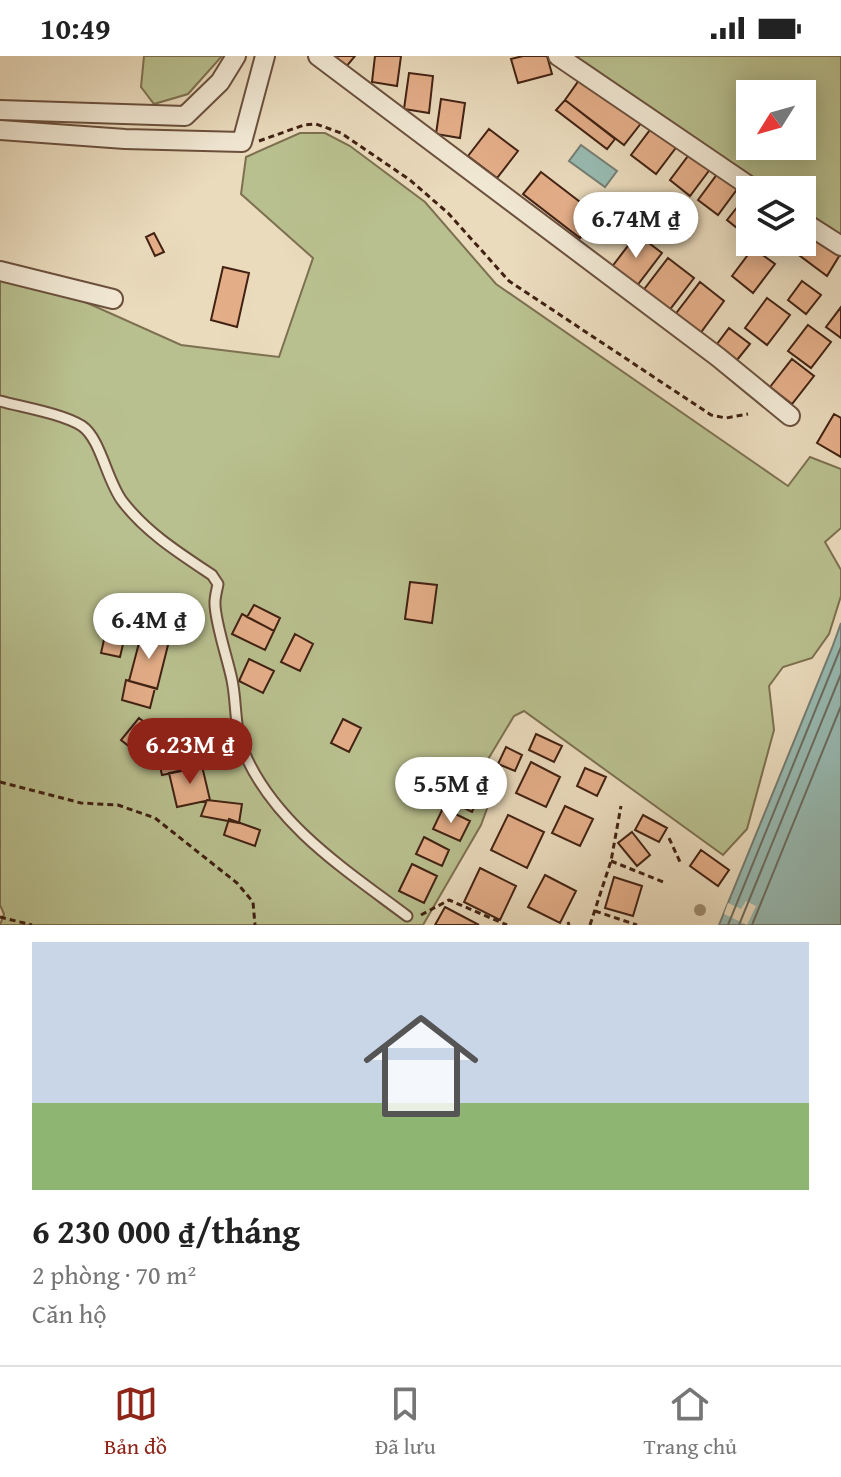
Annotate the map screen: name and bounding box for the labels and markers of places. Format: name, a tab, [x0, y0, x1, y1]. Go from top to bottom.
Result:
pin: 6.74M ₫	[562, 192, 710, 260]
pin: 6.4M ₫	[84, 593, 214, 661]
pin: 6.23M ₫	[116, 718, 264, 786]
pin: 5.5M ₫	[386, 757, 516, 825]

